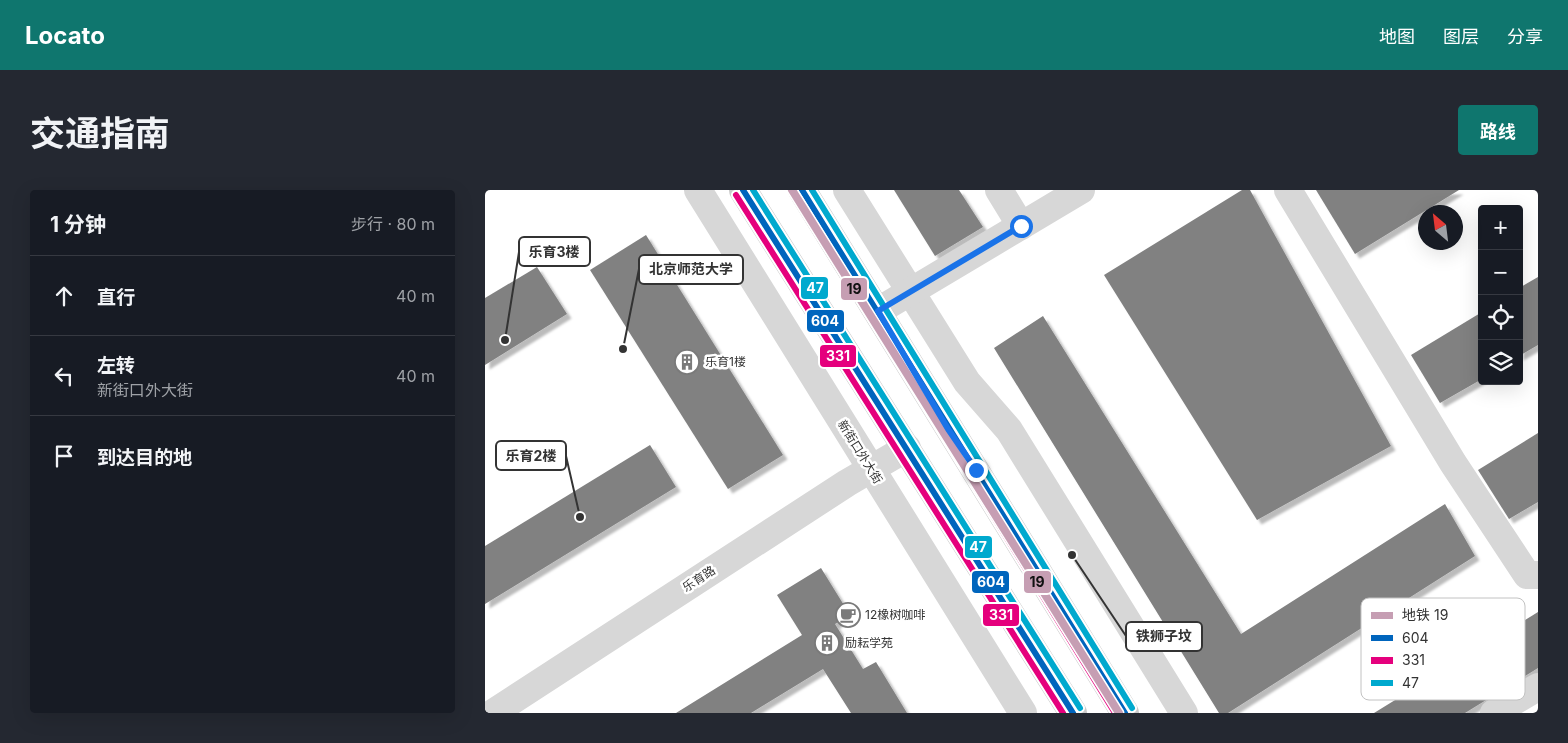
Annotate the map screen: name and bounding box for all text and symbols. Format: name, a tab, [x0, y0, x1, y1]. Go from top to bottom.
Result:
text: Locato	[25, 21, 105, 50]
text: 地图	[1379, 26, 1415, 47]
text: 图层	[1443, 26, 1479, 47]
text: 分享	[1507, 26, 1543, 47]
button: 路线	[1458, 105, 1538, 155]
text: 交通指南	[30, 112, 170, 154]
north arrow	[1418, 205, 1463, 250]
map controls	[1478, 205, 1523, 385]
button: +	[1478, 205, 1523, 250]
text: 1 分钟	[50, 212, 106, 237]
text: 步行 · 80 m	[351, 214, 435, 234]
route start	[1010, 215, 1033, 238]
callout: 乐育3楼	[519, 237, 590, 266]
text: 乐育3楼	[528, 243, 580, 260]
button: −	[1478, 250, 1523, 295]
callout: 北京师范大学	[639, 255, 743, 284]
text: 北京师范大学	[649, 260, 733, 277]
line badge: 47	[800, 276, 829, 300]
line badge: 19	[840, 277, 868, 301]
text: 47	[806, 279, 824, 296]
text: 19	[846, 280, 862, 297]
icon: ahead	[50, 282, 78, 310]
text: 直行	[97, 286, 135, 309]
text: 40 m	[396, 286, 435, 306]
button: locate	[1478, 295, 1523, 340]
line badge: 604	[806, 309, 845, 333]
text: 604	[811, 312, 839, 329]
button: layers	[1478, 340, 1523, 385]
line badge: 331	[819, 344, 857, 368]
text: 331	[826, 347, 850, 364]
building icon: 乐育1楼	[674, 349, 700, 375]
text: 左转	[97, 354, 135, 377]
place label: 乐育1楼	[705, 354, 746, 369]
icon: left	[50, 362, 78, 390]
text: 40 m	[396, 366, 435, 386]
text: 新街口外大街	[97, 380, 193, 400]
street label: 新街口外大街	[835, 417, 886, 486]
callout: 乐育2楼	[496, 441, 566, 470]
icon: arrive	[50, 442, 78, 470]
text: 到达目的地	[97, 446, 192, 469]
text: 乐育2楼	[506, 447, 556, 464]
route end	[965, 459, 988, 482]
line badge: 47	[964, 535, 993, 559]
text: 47	[969, 538, 987, 555]
street label: 乐育路	[680, 562, 718, 595]
line badge: 604	[971, 570, 1010, 594]
line badge: 19	[1023, 570, 1052, 594]
text: 604	[977, 573, 1005, 590]
text: 19	[1029, 573, 1045, 590]
legend	[1361, 598, 1525, 700]
cafe icon: 12橡树咖啡	[835, 602, 861, 628]
line badge: 331	[982, 603, 1020, 627]
text: 331	[989, 606, 1013, 623]
text: 地铁 19	[1402, 606, 1448, 623]
place label: 12橡树咖啡	[865, 607, 925, 622]
callout: 铁狮子坟	[1126, 622, 1202, 651]
text: 铁狮子坟	[1136, 627, 1192, 644]
text: 604	[1402, 629, 1429, 646]
building icon: 励耘学苑	[814, 630, 840, 656]
place label: 励耘学苑	[845, 635, 893, 650]
text: 331	[1402, 651, 1425, 668]
text: 47	[1402, 674, 1419, 691]

